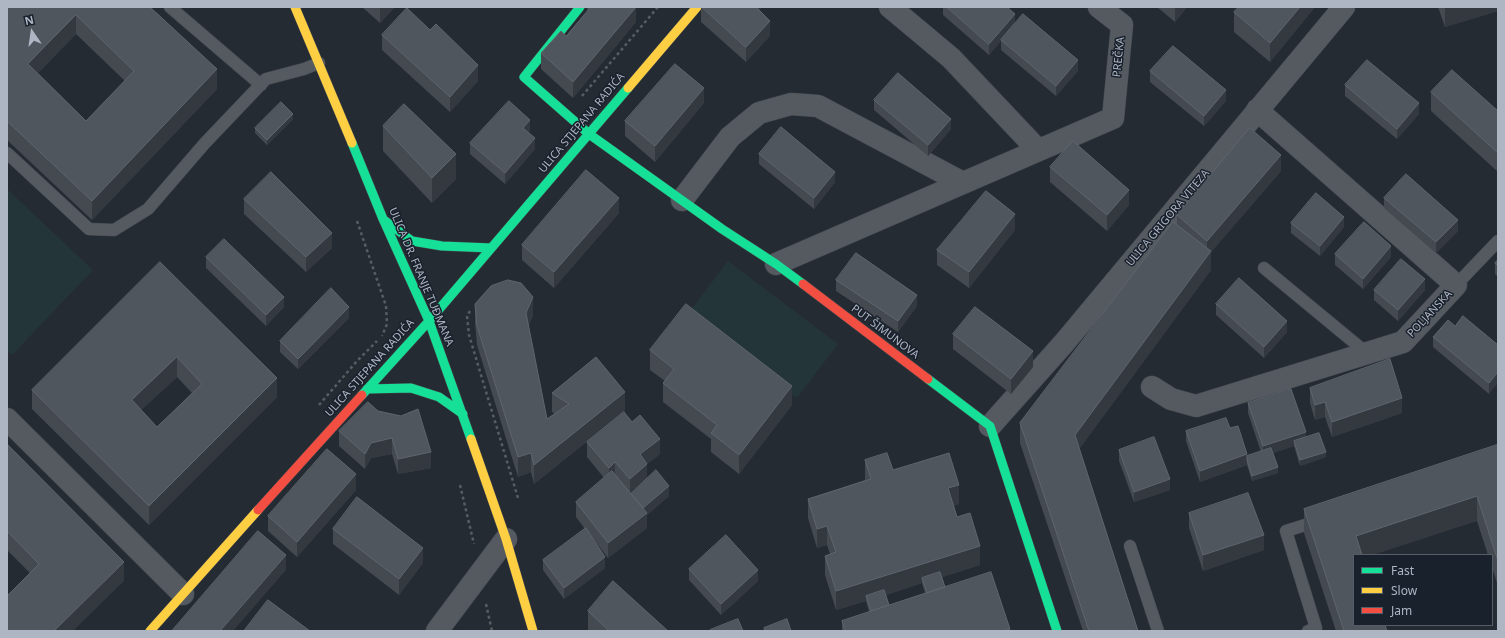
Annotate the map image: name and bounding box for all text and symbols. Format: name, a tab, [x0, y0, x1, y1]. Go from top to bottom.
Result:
north arrow	[12, 12, 52, 52]
text: N	[23, 12, 35, 28]
street label: PREČKA	[1110, 36, 1128, 78]
street label: ULICA STJEPANA RADIĆA	[536, 70, 628, 176]
street label: ULICA GRIGORA VITEZA	[1124, 167, 1212, 269]
street label: ULICA DR. FRANJE TUĐMANA	[386, 206, 456, 348]
street label: POLJANSKA	[1405, 288, 1455, 340]
street label: PUT ŠIMUNOVA	[848, 302, 922, 362]
street label: ULICA STJEPANA RADIĆA	[323, 317, 417, 419]
legend	[1353, 554, 1493, 626]
text: Fast	[1391, 562, 1414, 579]
text: Slow	[1391, 582, 1417, 599]
text: Jam	[1391, 602, 1412, 619]

